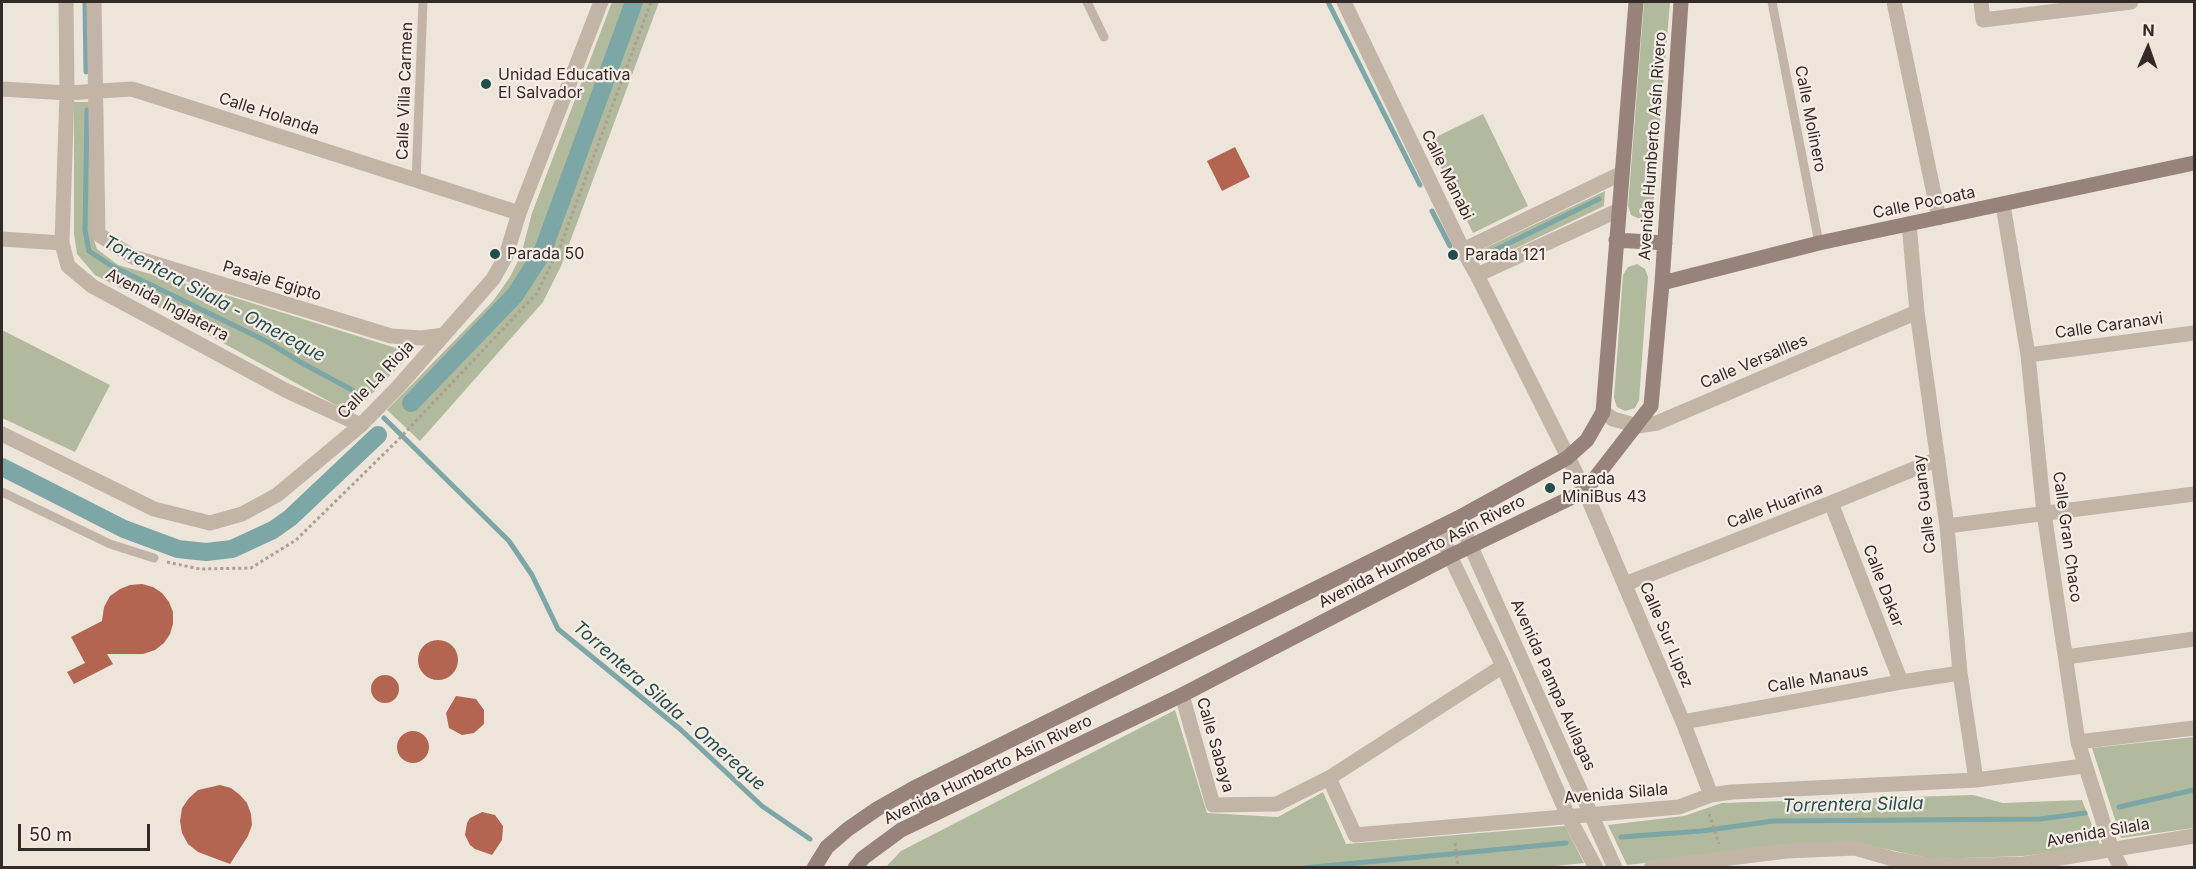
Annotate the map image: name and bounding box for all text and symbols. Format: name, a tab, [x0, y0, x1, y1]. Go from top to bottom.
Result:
north arrow	[2118, 18, 2178, 78]
text: N	[2142, 20, 2155, 40]
street label: Calle Villa Carmen	[393, 22, 417, 160]
street label: Avenida Humberto Asín Rivero	[1635, 31, 1671, 261]
street label: Calle Molinero	[1790, 64, 1830, 174]
place label: Unidad Educativa El Salvador	[498, 65, 630, 103]
marker: Unidad Educativa El Salvador	[479, 77, 493, 91]
street label: Calle Holanda	[216, 89, 322, 139]
street label: Calle Manabi	[1417, 127, 1477, 223]
street label: Calle Pocoata	[1871, 183, 1977, 223]
water label: Torrentera Silala - Omereque	[99, 231, 329, 367]
place label: Parada 50	[507, 244, 584, 264]
place label: Parada 121	[1465, 245, 1545, 265]
marker: Parada 50	[488, 247, 502, 261]
marker: Parada 121	[1446, 248, 1460, 262]
street label: Pasaje Egipto	[220, 257, 324, 305]
street label: Avenida Inglaterra	[102, 264, 232, 346]
street label: Calle Caranavi	[2054, 309, 2164, 343]
street label: Calle Versallles	[1697, 331, 1811, 393]
street label: Calle La Rioja	[334, 337, 418, 423]
street label: Calle Guanay	[1909, 453, 1941, 555]
place label: Parada MiniBus 43	[1562, 469, 1647, 507]
street label: Calle Gran Chaco	[2048, 470, 2086, 604]
street label: Calle Huarina	[1724, 479, 1826, 533]
marker: Parada MiniBus 43	[1543, 481, 1557, 495]
street label: Avenida Humberto Asín Rivero	[1315, 491, 1529, 613]
street label: Calle Dakar	[1859, 542, 1907, 630]
street label: Calle Sur Lipez	[1635, 579, 1697, 691]
street label: Avenida Pampa Aullagas	[1506, 596, 1600, 774]
water label: Torrentera Silala - Omereque	[568, 616, 770, 796]
street label: Calle Manaus	[1766, 661, 1870, 697]
street label: Calle Sabaya	[1192, 695, 1238, 795]
street label: Avenida Humberto Asín Rivero	[881, 711, 1095, 829]
street label: Avenida Silala	[1563, 780, 1669, 808]
water label: Torrentera Silala	[1782, 793, 1924, 817]
scale bar	[21, 812, 153, 850]
street label: Avenida Silala	[2045, 814, 2151, 852]
text: 50 m	[29, 824, 72, 845]

